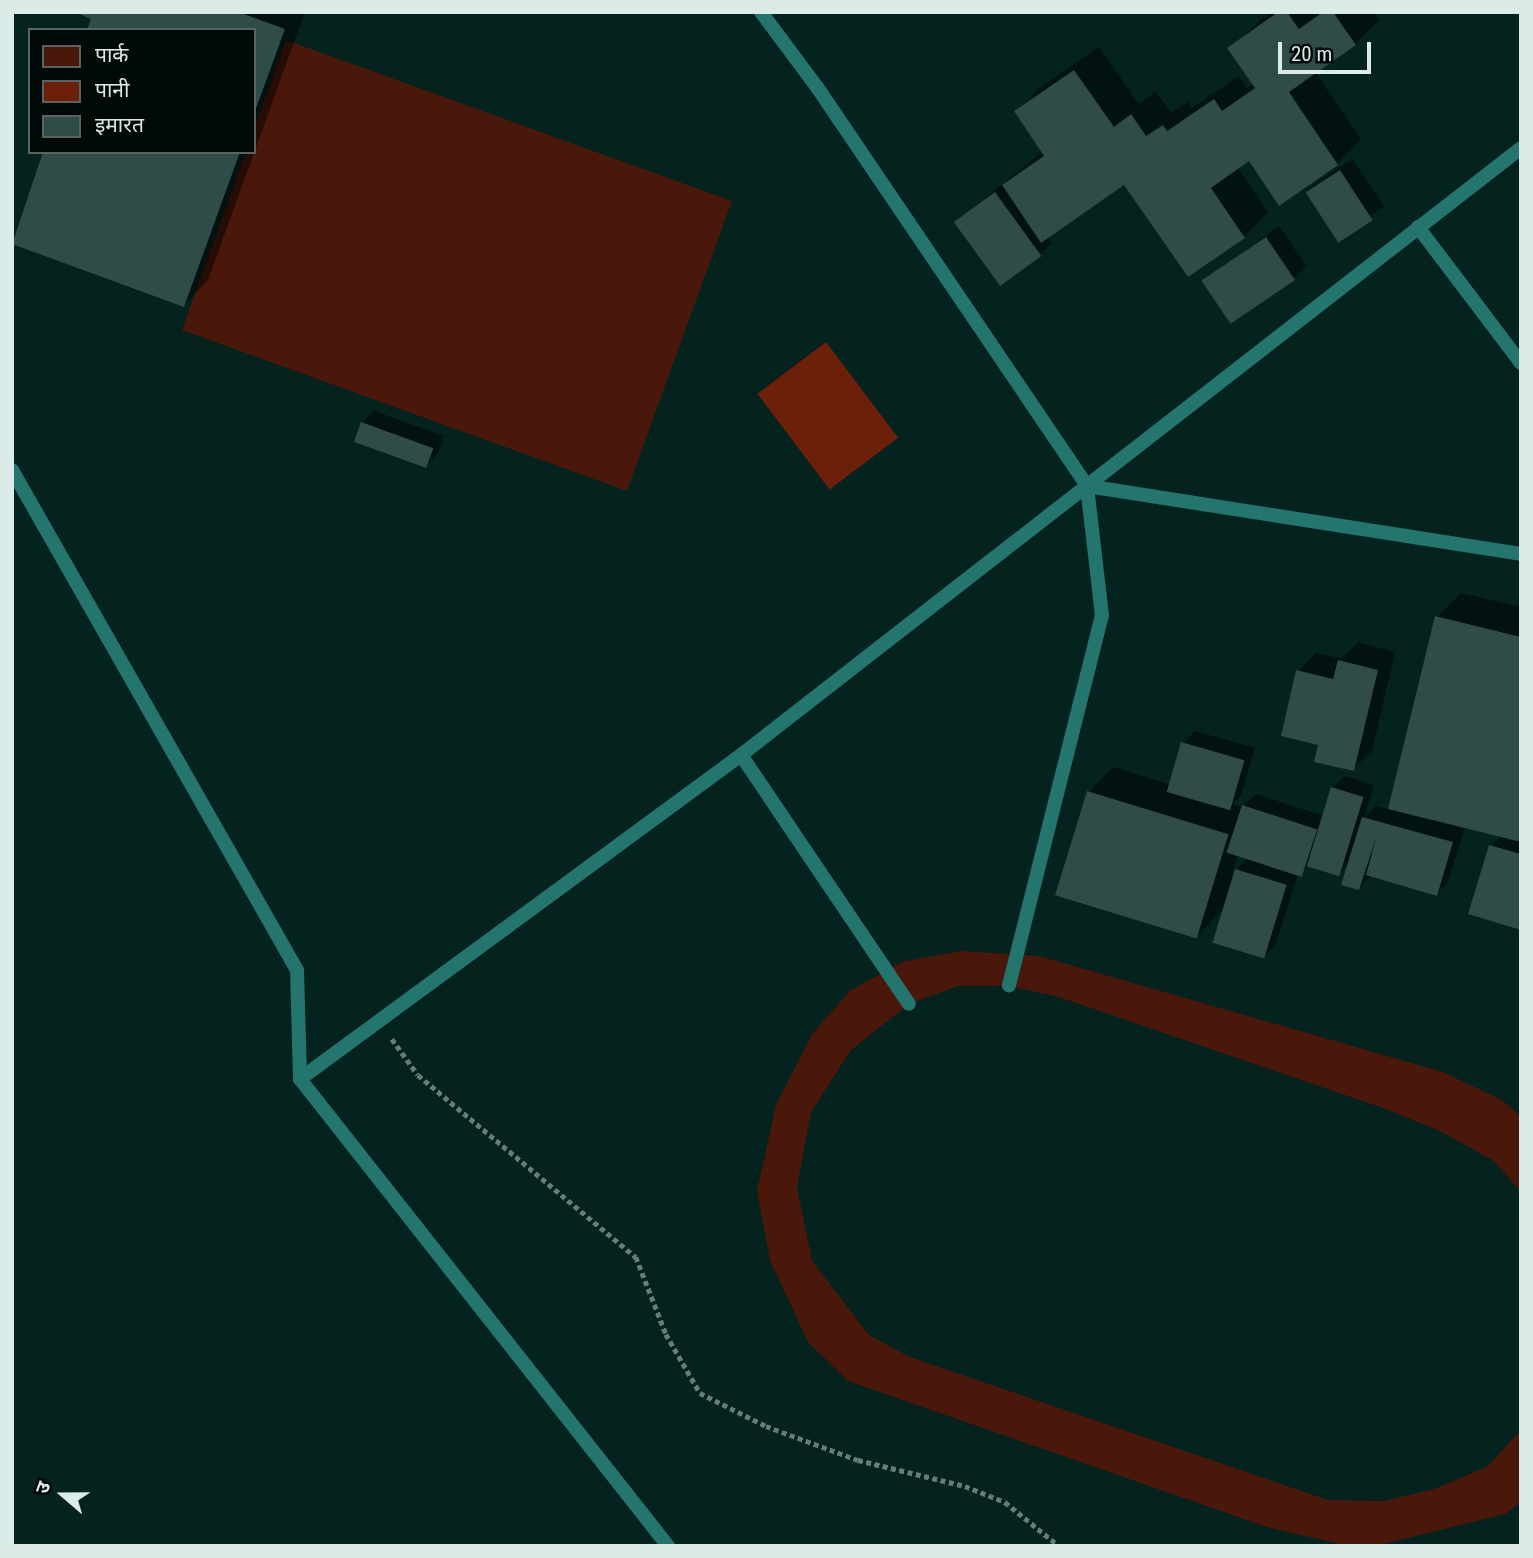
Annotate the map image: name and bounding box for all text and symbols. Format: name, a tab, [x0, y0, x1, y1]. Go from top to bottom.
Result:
legend	[28, 28, 256, 154]
scale bar	[1281, 28, 1374, 72]
text: 20 m	[1291, 42, 1332, 66]
text: पार्क	[95, 43, 129, 67]
text: पानी	[95, 78, 129, 102]
text: इमारत	[95, 113, 144, 137]
north arrow	[28, 1460, 98, 1530]
text: उ	[30, 1478, 56, 1497]

